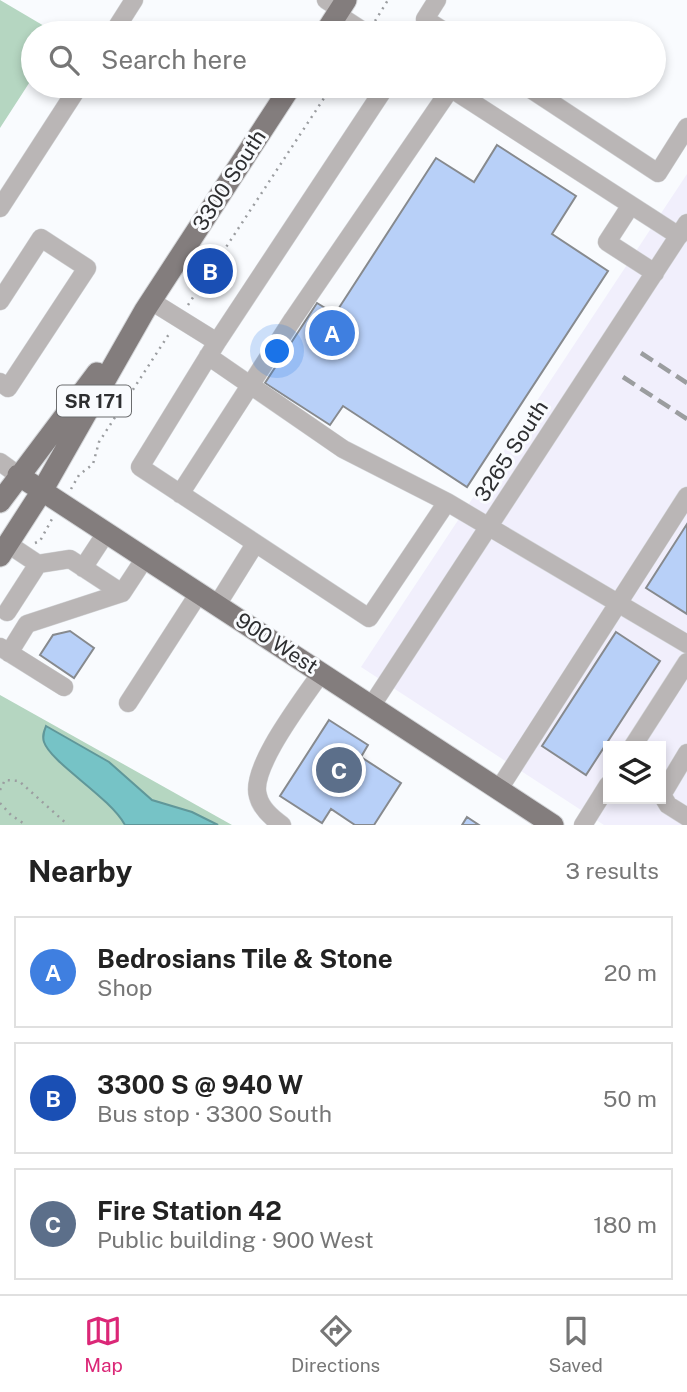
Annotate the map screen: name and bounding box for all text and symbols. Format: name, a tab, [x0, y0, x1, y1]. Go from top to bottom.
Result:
search box	[21, 21, 666, 98]
icon: search	[45, 41, 83, 79]
text: Search here	[101, 44, 247, 75]
street label: 3300 South	[187, 125, 271, 235]
pin: B	[187, 245, 233, 297]
pin: A	[309, 307, 355, 359]
your location	[260, 334, 294, 368]
road number: SR 171	[57, 386, 131, 416]
street label: 3265 South	[469, 396, 553, 506]
street label: 900 West	[231, 607, 323, 679]
map controls	[603, 741, 666, 804]
button: layers	[603, 741, 666, 804]
pin: C	[316, 744, 362, 796]
text: Nearby	[28, 853, 132, 889]
text: 3 results	[565, 857, 659, 884]
text: Bedrosians Tile & Stone	[97, 943, 393, 974]
text: A	[45, 959, 61, 986]
text: 20 m	[604, 959, 657, 986]
text: Shop	[97, 974, 152, 1001]
text: 3300 S @ 940 W	[97, 1069, 303, 1100]
text: B	[45, 1085, 61, 1112]
text: 50 m	[603, 1085, 657, 1112]
text: Bus stop · 3300 South	[97, 1100, 332, 1127]
text: Fire Station 42	[97, 1195, 282, 1226]
text: C	[45, 1211, 61, 1238]
text: 180 m	[593, 1211, 657, 1238]
text: Public building · 900 West	[97, 1226, 374, 1253]
tab: Map	[84, 1312, 123, 1376]
tab: Directions	[291, 1312, 380, 1376]
tab: Saved	[549, 1312, 603, 1376]

